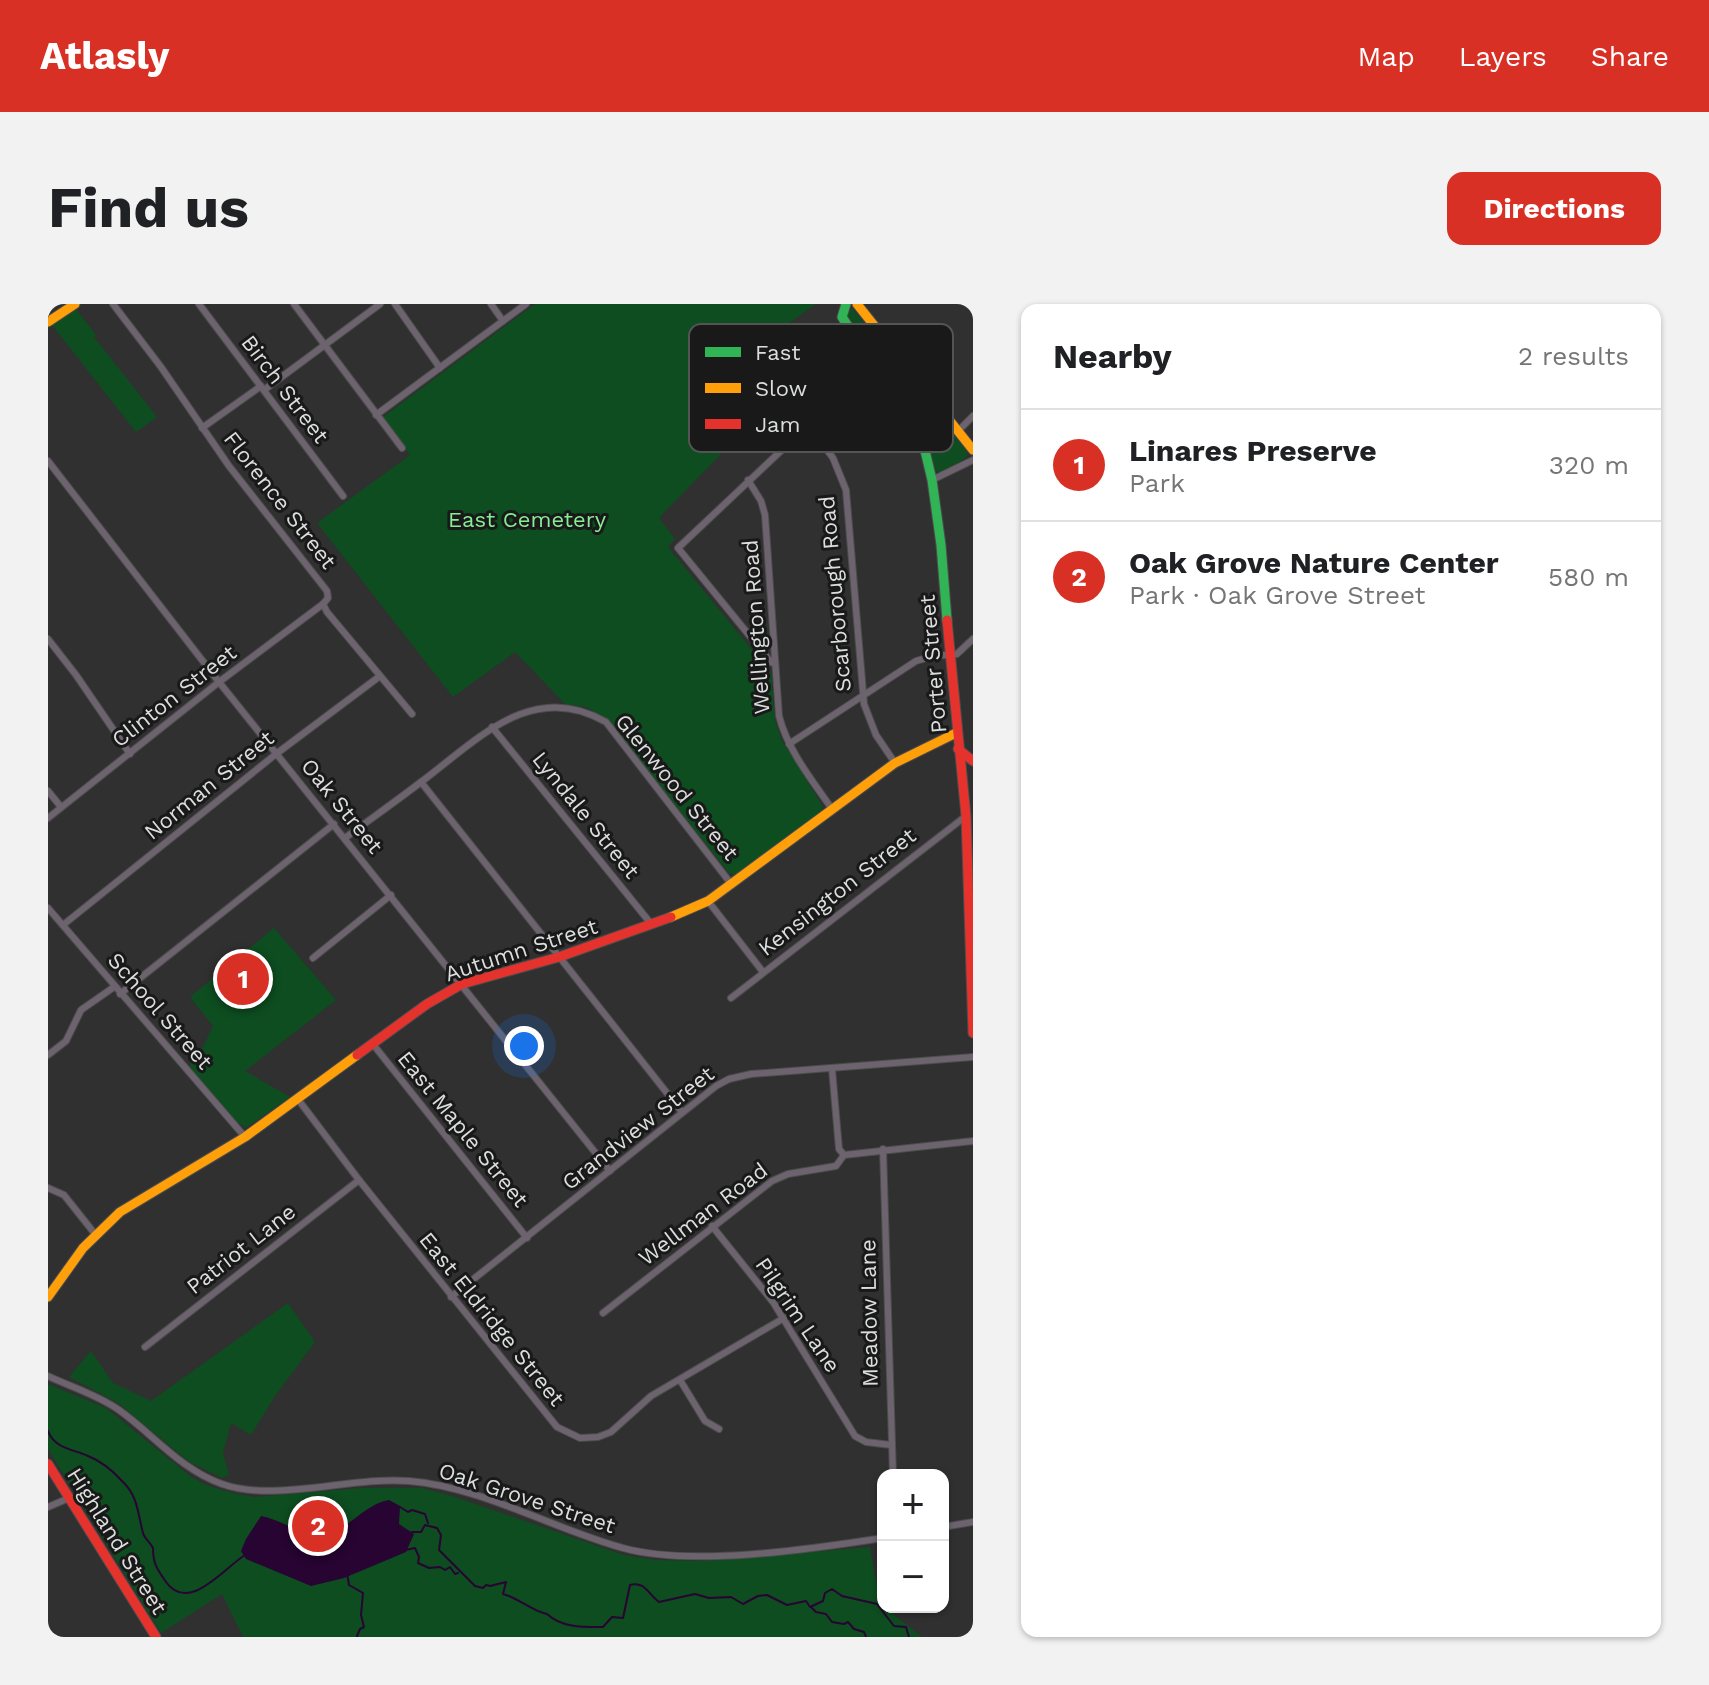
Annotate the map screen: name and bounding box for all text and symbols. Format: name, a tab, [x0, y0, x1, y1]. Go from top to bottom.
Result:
text: Atlasly	[40, 34, 170, 78]
text: Map	[1358, 40, 1415, 73]
text: Layers	[1459, 40, 1547, 73]
text: Share	[1591, 40, 1669, 73]
button: Directions	[1447, 172, 1661, 245]
text: Find us	[48, 175, 249, 241]
legend	[689, 324, 953, 452]
street label: Birch Street	[236, 330, 334, 448]
text: Nearby	[1053, 336, 1172, 376]
text: Fast	[755, 340, 801, 365]
text: 2 results	[1518, 341, 1629, 371]
text: Slow	[755, 376, 807, 401]
text: Jam	[755, 412, 800, 437]
street label: Florence Street	[219, 426, 341, 574]
text: Linares Preserve	[1129, 433, 1377, 468]
text: 1	[1073, 450, 1085, 480]
text: 320 m	[1549, 450, 1629, 480]
text: Park	[1129, 468, 1185, 498]
street label: Scarborough Road	[814, 495, 856, 693]
park label: East Cemetery	[448, 507, 607, 532]
street label: Wellington Road	[737, 539, 775, 715]
text: Oak Grove Nature Center	[1129, 545, 1499, 580]
text: 2	[1071, 562, 1087, 592]
text: 580 m	[1548, 562, 1629, 592]
text: Park · Oak Grove Street	[1129, 580, 1425, 610]
street label: Porter Street	[914, 594, 952, 734]
street label: Clinton Street	[107, 640, 241, 752]
street label: Glenwood Street	[610, 709, 744, 865]
street label: Norman Street	[139, 725, 279, 845]
street label: Lyndale Street	[527, 747, 645, 883]
street label: Oak Street	[296, 754, 388, 858]
street label: Kensington Street	[754, 823, 920, 961]
street label: Autumn Street	[442, 914, 600, 986]
street label: School Street	[103, 948, 217, 1074]
pin: 1	[217, 949, 269, 1009]
your location	[504, 1026, 544, 1066]
street label: East Maple Street	[393, 1046, 533, 1212]
street label: Grandview Street	[557, 1061, 719, 1195]
street label: Wellman Road	[634, 1157, 772, 1271]
street label: Patriot Lane	[182, 1199, 300, 1299]
street label: East Eldridge Street	[414, 1227, 570, 1411]
street label: Meadow Lane	[855, 1239, 883, 1387]
street label: Pilgrim Lane	[750, 1253, 846, 1377]
street label: Oak Grove Street	[436, 1458, 618, 1538]
street label: Highland Street	[62, 1463, 172, 1619]
map controls	[877, 1469, 949, 1613]
button: +	[877, 1469, 949, 1541]
pin: 2	[292, 1496, 344, 1556]
button: −	[877, 1541, 949, 1613]

